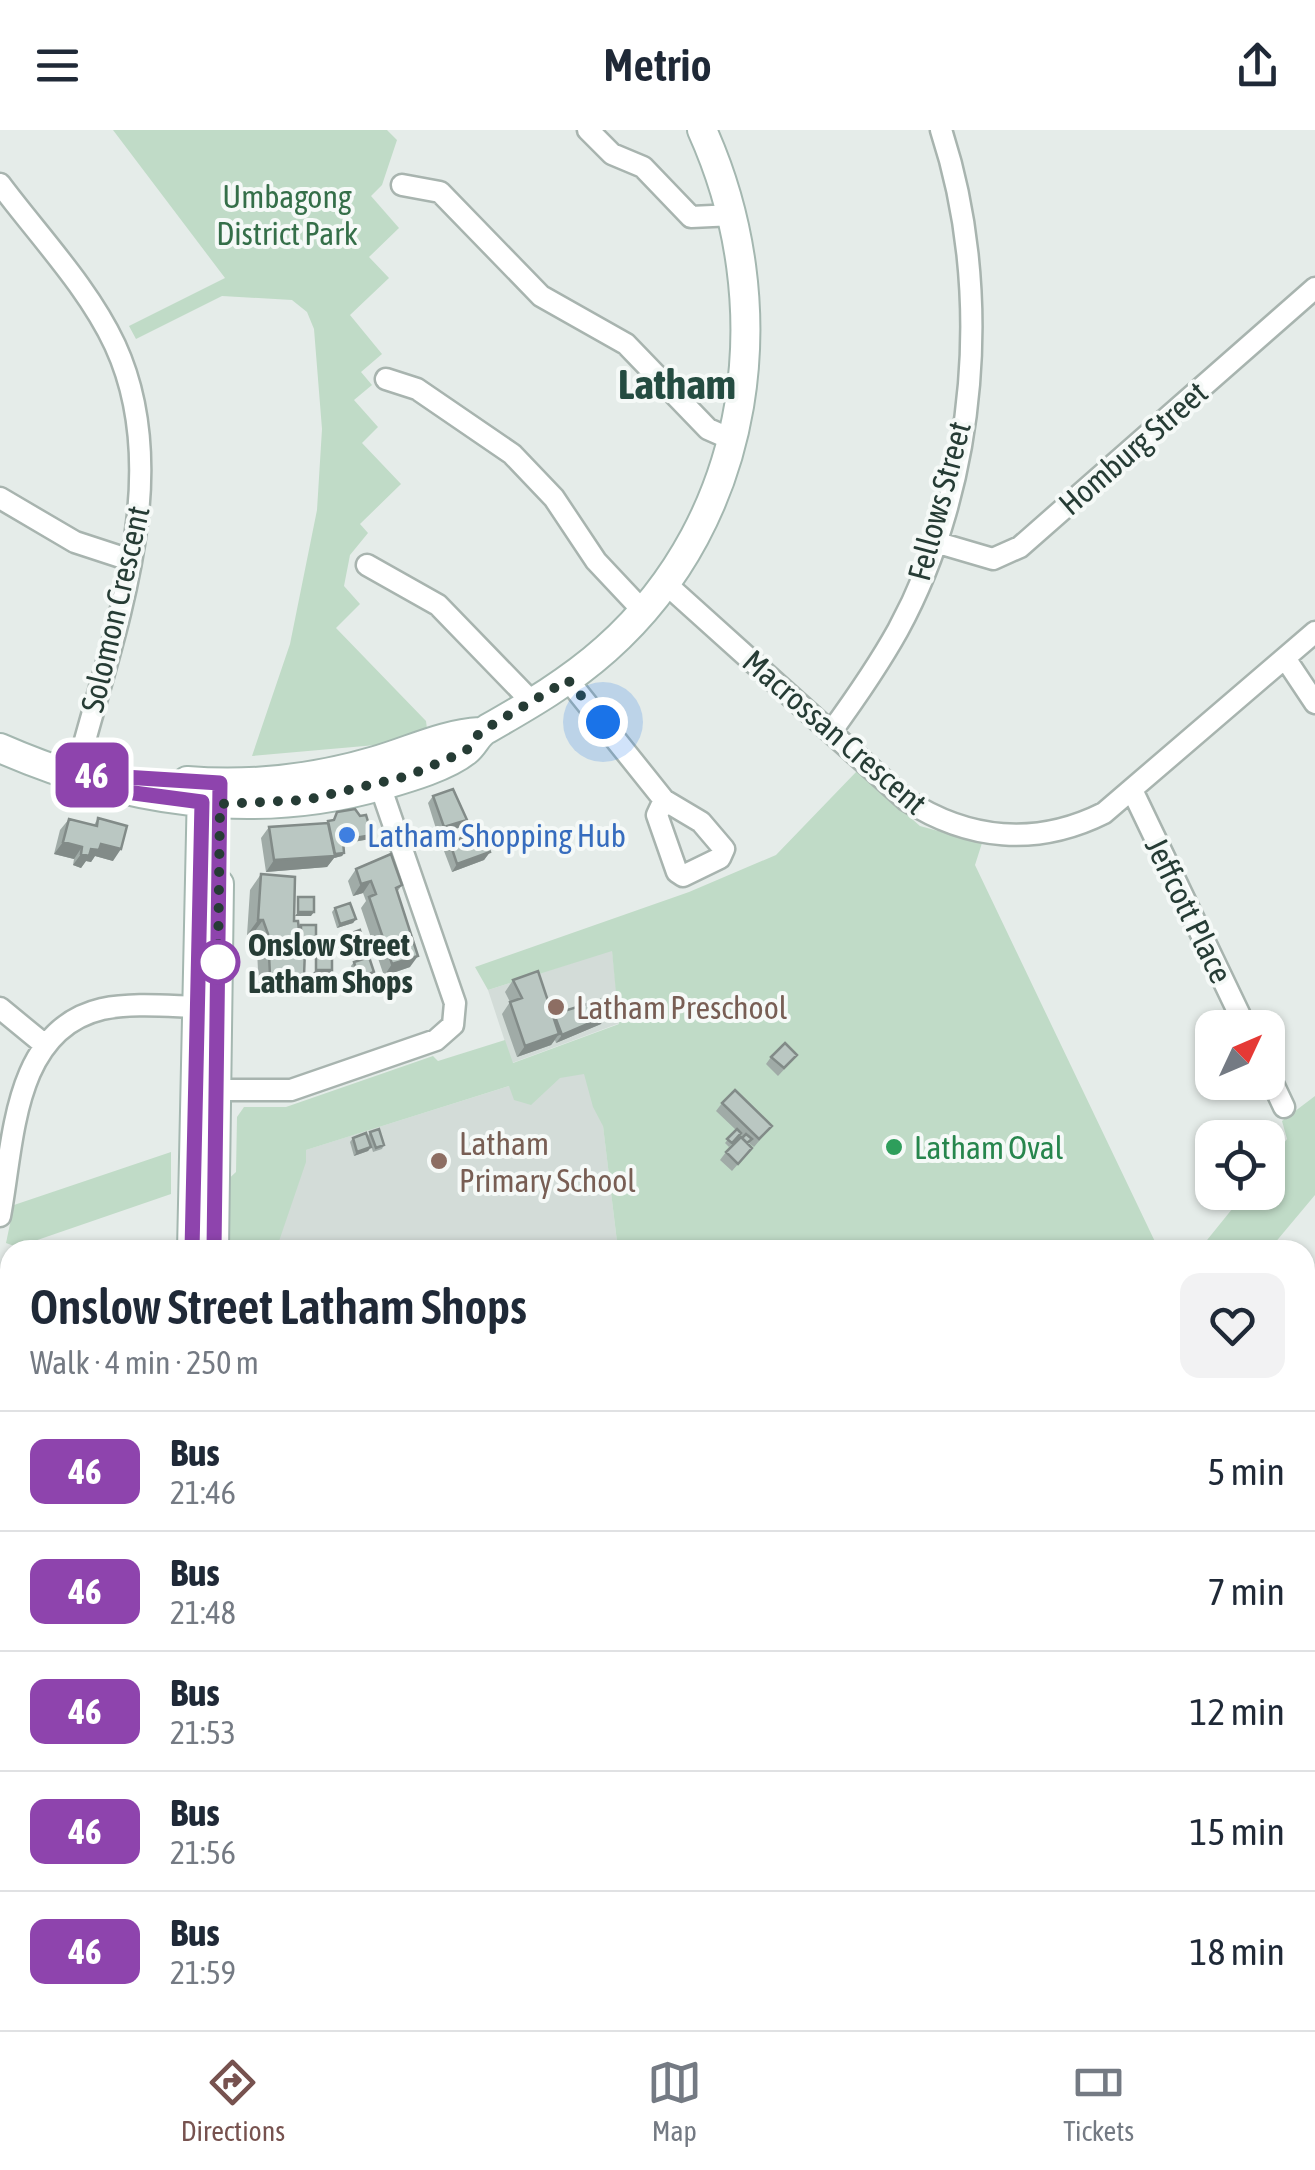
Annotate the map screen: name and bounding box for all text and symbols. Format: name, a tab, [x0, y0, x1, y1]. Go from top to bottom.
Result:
icon: menu	[30, 38, 85, 93]
icon: share	[1230, 38, 1285, 93]
text: Metrio	[603, 39, 712, 91]
park label: Umbagong District Park	[216, 178, 358, 252]
district label: Latham	[618, 360, 736, 408]
street label: Homburg Street	[1051, 374, 1215, 522]
street label: Fellows Street	[900, 417, 978, 585]
street label: Solomon Crescent	[73, 502, 157, 716]
street label: Macrossan Crescent	[736, 642, 934, 822]
your location	[578, 697, 628, 747]
line badge: 46	[47, 742, 137, 808]
text: 46	[76, 755, 108, 795]
place label: Latham Shopping Hub	[367, 817, 626, 854]
marker: Latham Shopping Hub	[336, 824, 358, 846]
street label: Jeffcott Place	[1138, 831, 1240, 989]
place label: Onslow Street Latham Shops	[248, 926, 413, 1000]
marker: Onslow Street Latham Shops	[197, 941, 239, 983]
place label: Latham Preschool	[576, 989, 788, 1026]
marker: Latham Preschool	[545, 996, 567, 1018]
north arrow	[1195, 1010, 1285, 1100]
map controls	[1195, 1010, 1285, 1210]
button: locate	[1195, 1120, 1285, 1210]
place label: Latham Primary School	[459, 1125, 636, 1199]
place label: Latham Oval	[914, 1129, 1064, 1166]
marker: Latham Oval	[883, 1136, 905, 1158]
marker: Latham Primary School	[428, 1150, 450, 1172]
button: heart	[1180, 1273, 1285, 1378]
text: Onslow Street Latham Shops	[30, 1279, 527, 1334]
text: Walk · 4 min · 250 m	[30, 1344, 259, 1381]
text: Bus	[170, 1431, 220, 1474]
text: 5 min	[1207, 1450, 1285, 1493]
text: 46	[69, 1451, 101, 1491]
text: 21:46	[170, 1474, 236, 1511]
text: Bus	[170, 1551, 220, 1594]
text: 7 min	[1207, 1570, 1285, 1613]
text: 46	[69, 1571, 101, 1611]
text: 21:48	[170, 1594, 236, 1631]
text: Bus	[170, 1671, 220, 1714]
text: 12 min	[1190, 1690, 1285, 1733]
text: 46	[69, 1691, 101, 1731]
text: 21:53	[170, 1714, 236, 1751]
text: Bus	[170, 1791, 220, 1834]
text: 15 min	[1190, 1810, 1285, 1853]
text: 46	[69, 1811, 101, 1851]
text: 21:56	[170, 1834, 236, 1871]
text: Bus	[170, 1911, 220, 1954]
text: 18 min	[1190, 1930, 1285, 1973]
text: 46	[69, 1931, 101, 1971]
text: 21:59	[170, 1954, 236, 1991]
tab: Directions	[181, 2055, 285, 2147]
tab: Map	[647, 2055, 702, 2147]
tab: Tickets	[1063, 2055, 1134, 2147]

